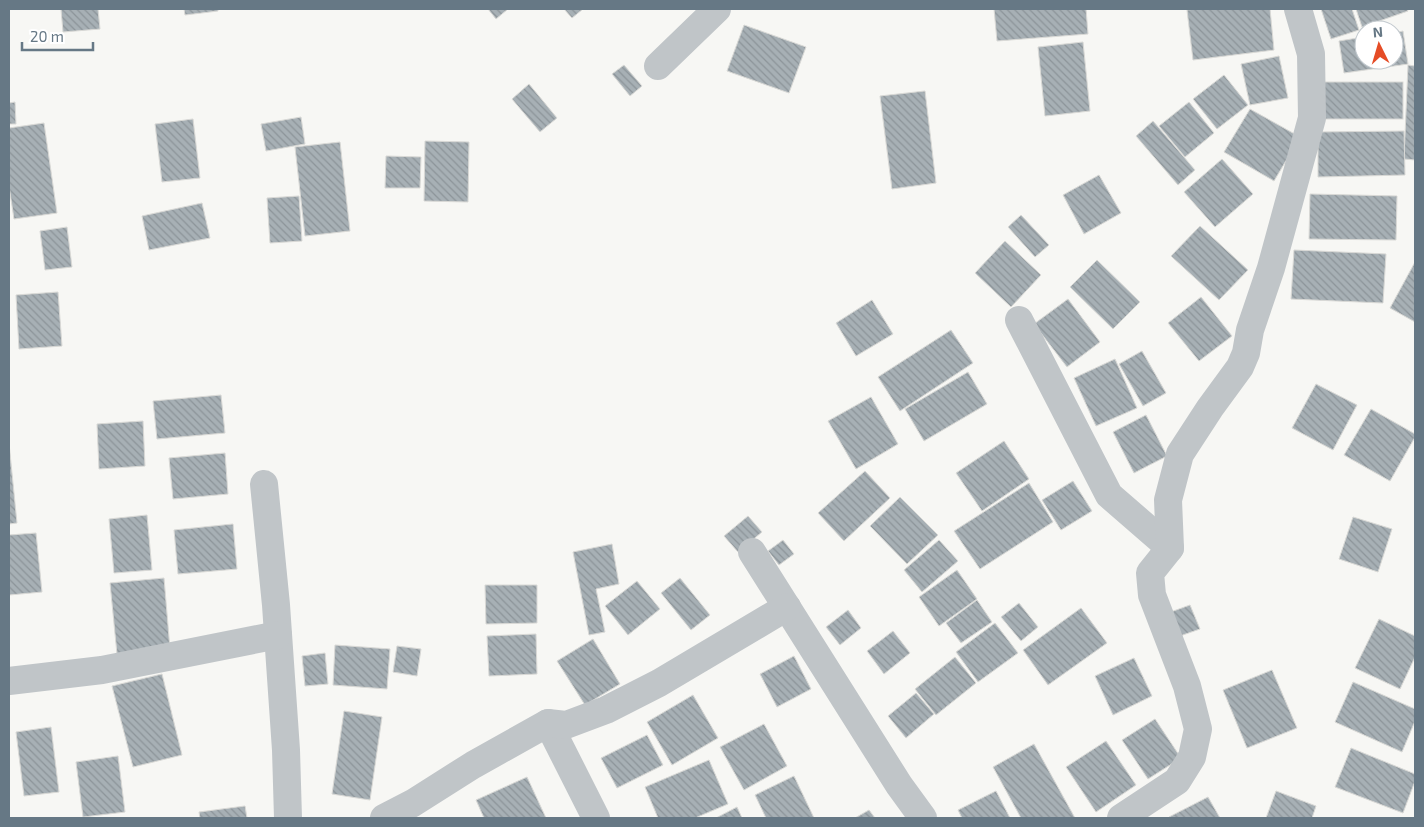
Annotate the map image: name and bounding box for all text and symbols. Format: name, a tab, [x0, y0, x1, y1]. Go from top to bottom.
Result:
scale bar	[22, 20, 94, 52]
north arrow	[1354, 20, 1404, 70]
text: N	[1372, 23, 1384, 40]
text: 20 m	[30, 27, 64, 45]

